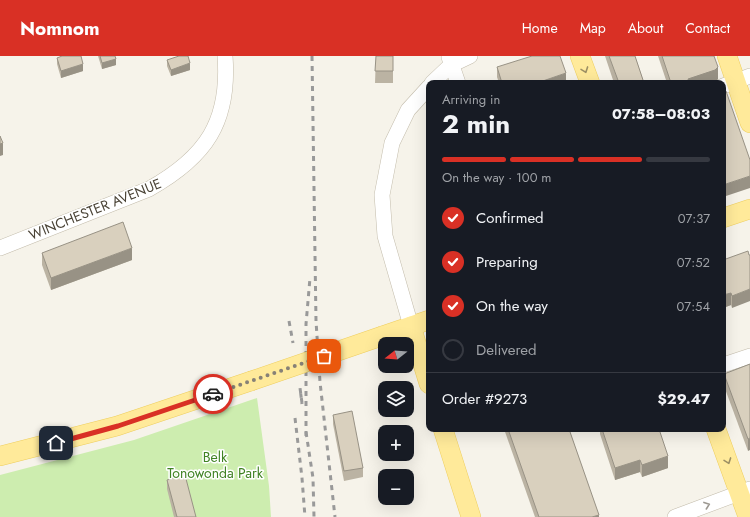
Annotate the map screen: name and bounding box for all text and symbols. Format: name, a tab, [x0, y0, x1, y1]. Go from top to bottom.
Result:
text: Nomnom	[20, 15, 100, 42]
text: Home	[522, 18, 558, 38]
text: Map	[580, 18, 606, 38]
text: About	[628, 18, 663, 38]
text: Contact	[685, 18, 730, 38]
one-way arrow	[580, 66, 588, 73]
text: Arriving in	[442, 90, 500, 109]
text: 07:58–08:03	[612, 103, 710, 125]
text: 2 min	[442, 105, 510, 143]
text: On the way · 100 m	[442, 168, 551, 187]
street label: WINCHESTER AVENUE	[26, 173, 164, 245]
icon: check	[442, 207, 464, 229]
text: Confirmed	[476, 207, 544, 229]
text: 07:37	[678, 209, 710, 228]
icon: check	[442, 251, 464, 273]
text: Preparing	[476, 251, 538, 273]
text: 07:52	[677, 253, 710, 272]
icon: check	[442, 295, 464, 317]
text: On the way	[476, 295, 548, 317]
text: 07:54	[677, 297, 710, 316]
north arrow	[378, 337, 414, 373]
map controls	[378, 337, 414, 505]
pin	[307, 339, 341, 373]
text: Delivered	[476, 339, 537, 361]
icon: bag	[313, 345, 335, 367]
courier	[193, 374, 233, 414]
button: layers	[378, 381, 414, 417]
icon: car	[202, 383, 224, 405]
text: Order #9273	[442, 388, 527, 410]
text: $29.47	[657, 388, 710, 410]
button: +	[378, 425, 414, 461]
pin	[39, 426, 73, 460]
icon: home	[45, 432, 67, 454]
park label: Belk Tonowonda Park	[167, 447, 264, 483]
one-way arrow	[723, 458, 732, 465]
button: −	[378, 469, 414, 505]
one-way arrow	[703, 502, 710, 510]

